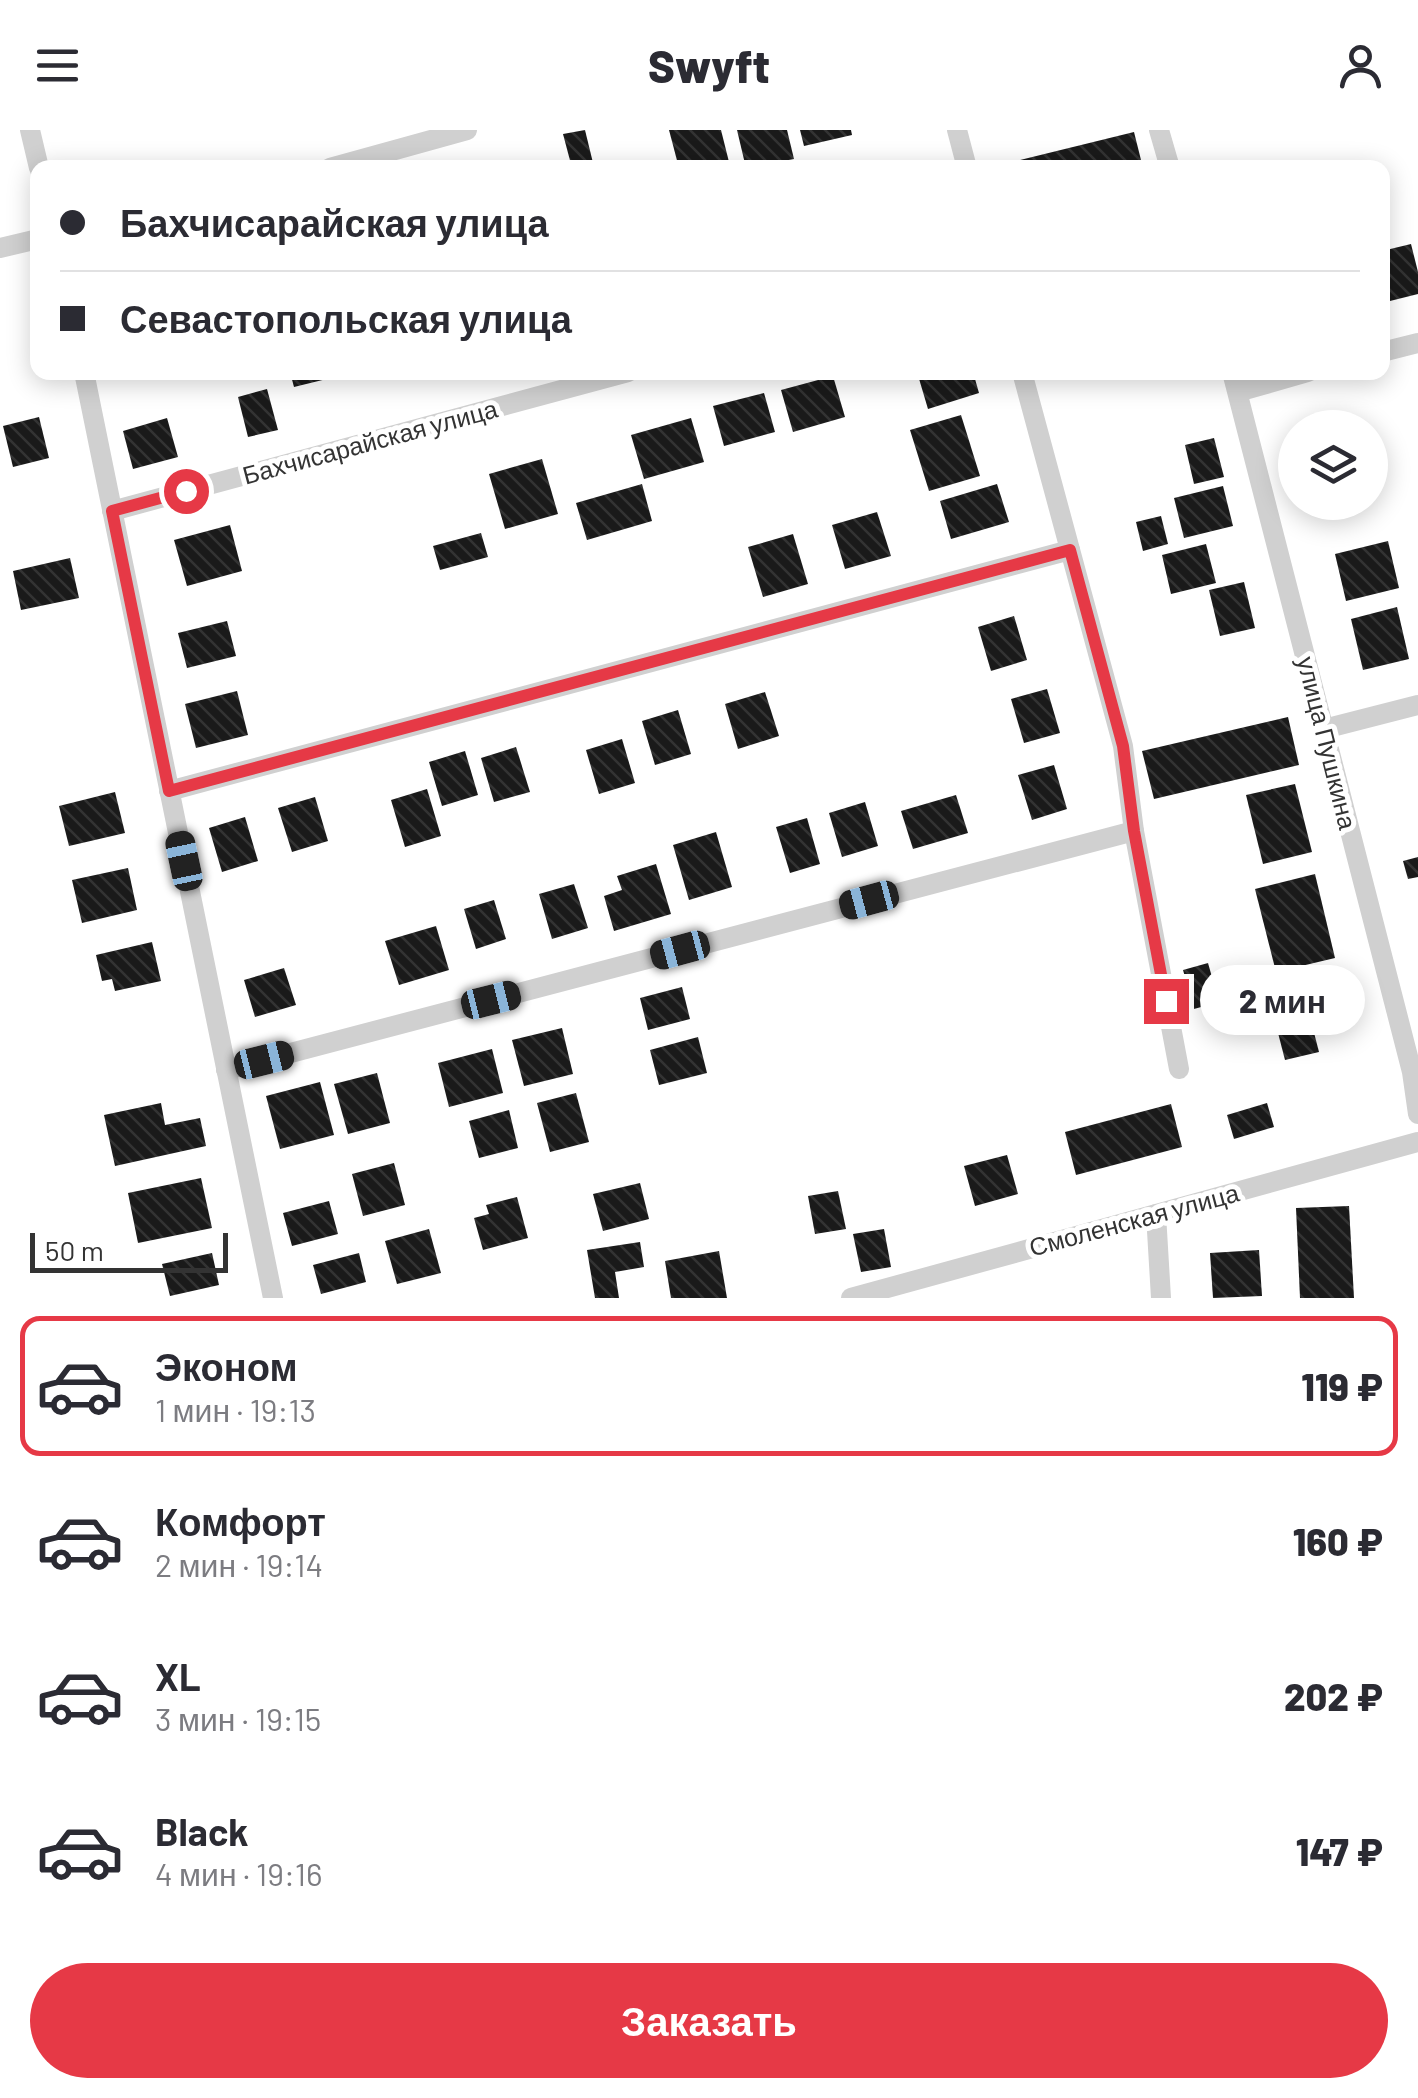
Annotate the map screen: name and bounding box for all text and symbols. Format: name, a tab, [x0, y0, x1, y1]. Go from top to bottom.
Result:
icon: menu	[30, 38, 85, 93]
text: Swyft	[648, 38, 770, 92]
icon: person	[1333, 38, 1388, 93]
text: Бахчисарайская улица	[120, 199, 549, 245]
text: Севастопольская улица	[120, 295, 572, 341]
street label: Бахчисарайская улица	[239, 393, 501, 490]
map controls	[1278, 410, 1388, 520]
button: layers	[1278, 410, 1388, 520]
route start	[164, 469, 209, 514]
street label: улица Пушкина	[1292, 653, 1364, 832]
car	[163, 829, 205, 893]
car	[836, 878, 902, 922]
car	[647, 928, 713, 972]
callout: 2 мин	[1201, 966, 1366, 1036]
car	[458, 978, 524, 1022]
route end	[1144, 979, 1189, 1024]
text: 2 мин	[1239, 981, 1326, 1019]
car	[231, 1038, 297, 1082]
street label: Смоленская улица	[1026, 1177, 1242, 1261]
scale bar	[30, 1228, 228, 1272]
text: 50 m	[45, 1233, 104, 1267]
icon: car	[35, 1341, 125, 1431]
text: Эконом	[155, 1343, 298, 1389]
text: 119 ₽	[1301, 1363, 1383, 1409]
text: 1 мин · 19:13	[155, 1390, 316, 1428]
icon: car	[35, 1496, 125, 1586]
text: Комфорт	[155, 1498, 326, 1544]
text: 160 ₽	[1293, 1518, 1383, 1564]
text: 2 мин · 19:14	[155, 1545, 323, 1583]
icon: car	[35, 1651, 125, 1741]
text: XL	[155, 1653, 201, 1699]
text: 202 ₽	[1284, 1673, 1383, 1719]
text: 3 мин · 19:15	[155, 1699, 321, 1737]
icon: car	[35, 1806, 125, 1896]
text: Black	[155, 1808, 249, 1854]
text: 147 ₽	[1296, 1828, 1383, 1874]
text: 4 мин · 19:16	[155, 1854, 323, 1892]
button: Заказать	[30, 1963, 1388, 2078]

